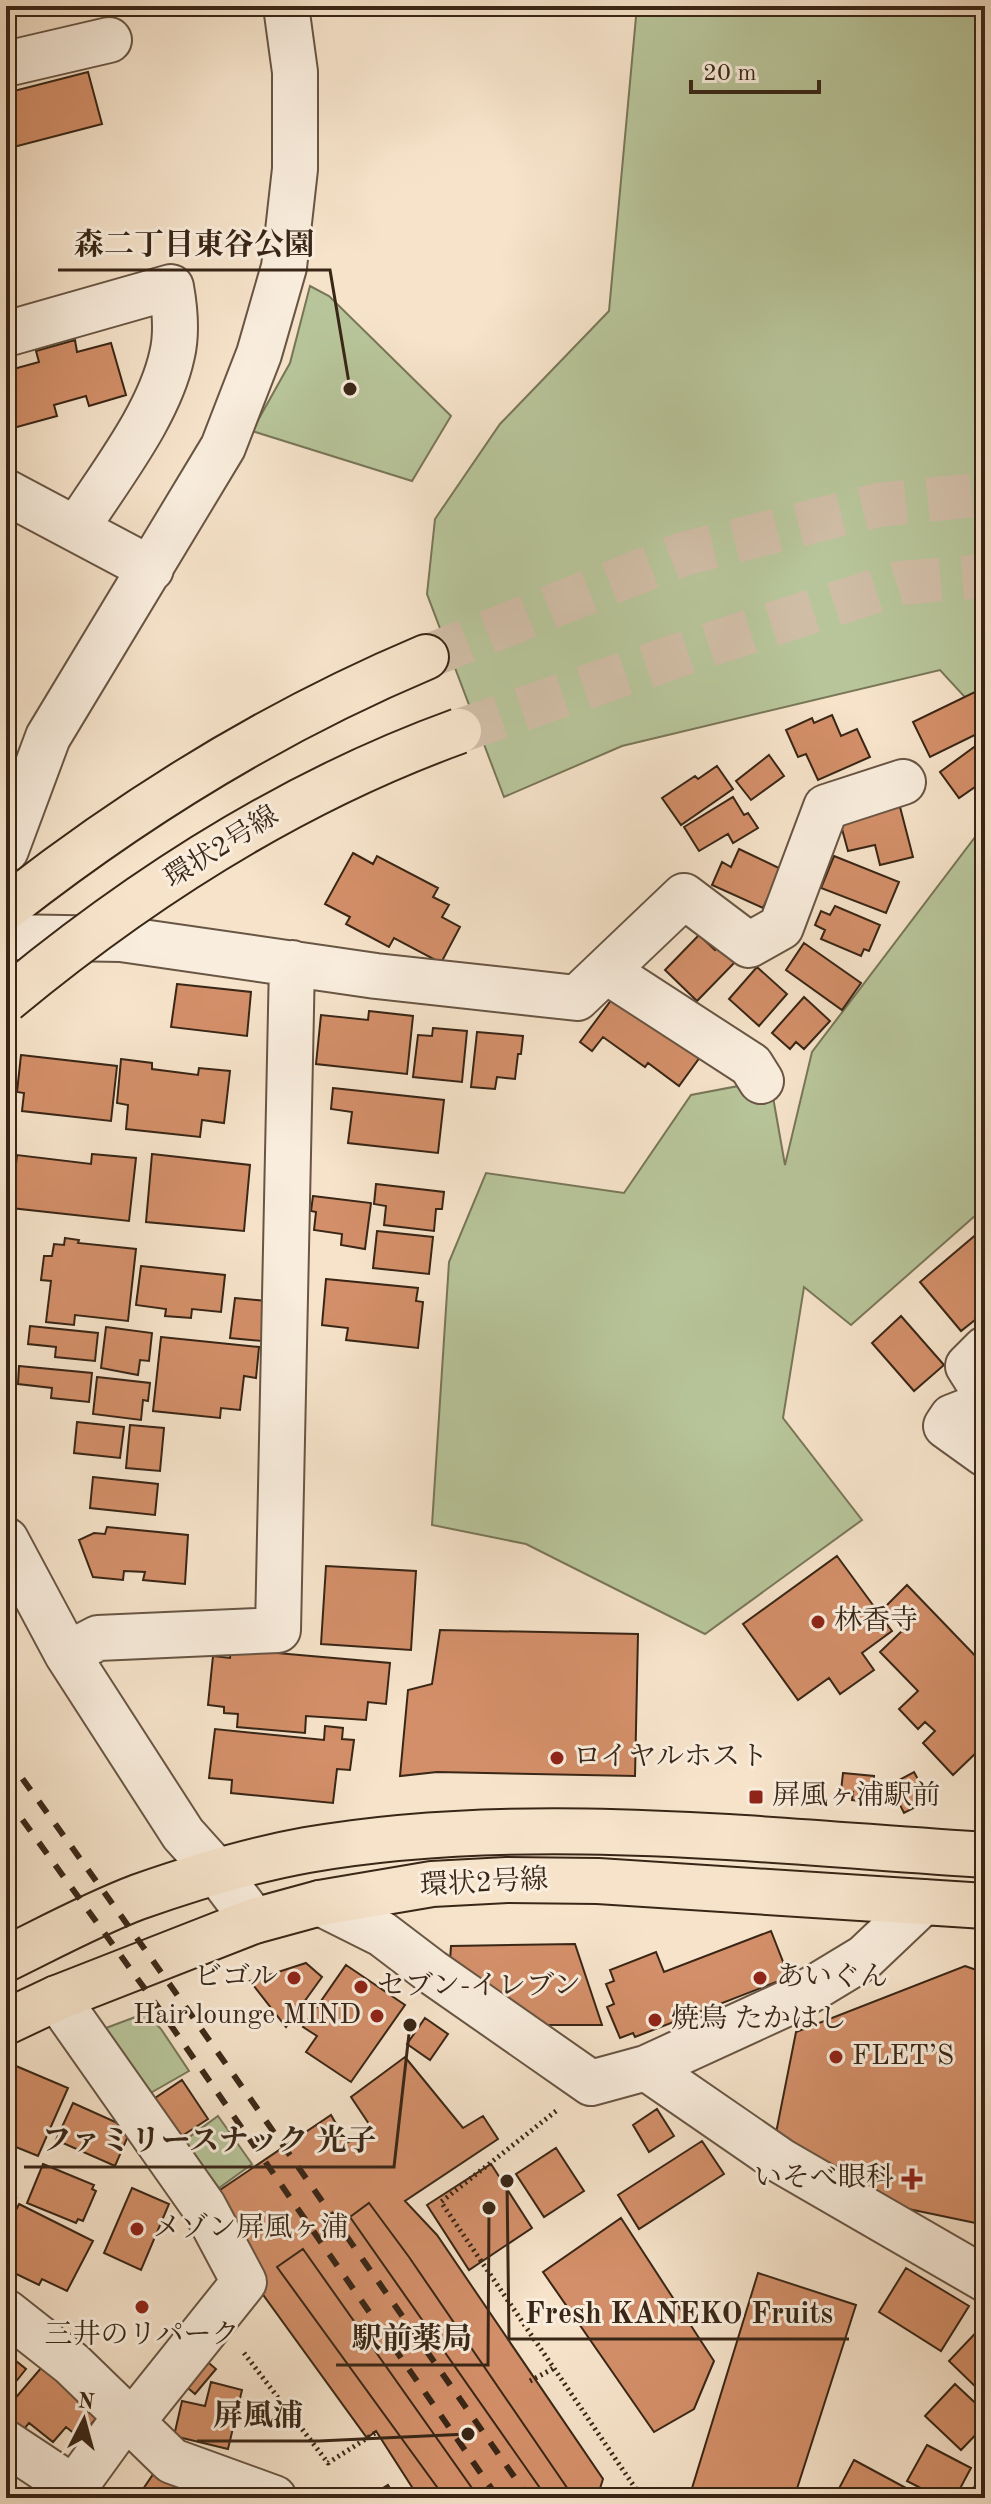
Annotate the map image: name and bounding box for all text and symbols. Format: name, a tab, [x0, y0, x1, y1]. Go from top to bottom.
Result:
scale bar	[691, 44, 819, 94]
text: 20 m	[703, 62, 757, 86]
callout: 森二丁目東谷公園	[58, 216, 330, 270]
text: 森二丁目東谷公園	[74, 228, 314, 261]
street label: 環状2号線	[159, 800, 284, 894]
place label: 林香寺	[834, 1605, 918, 1636]
marker: 林香寺	[809, 1613, 827, 1631]
place label: ロイヤルホスト	[573, 1743, 768, 1772]
marker: ロイヤルホスト	[548, 1749, 566, 1767]
place label: 屏風ヶ浦駅前	[772, 1780, 940, 1811]
marker: 屏風ヶ浦駅前	[747, 1788, 765, 1806]
street label: 環状2号線	[419, 1864, 549, 1901]
place label: ビゴル	[194, 1962, 278, 1992]
place label: あいぐん	[776, 1962, 888, 1992]
marker: ビゴル	[285, 1969, 303, 1987]
marker: あいぐん	[751, 1969, 769, 1987]
place label: セブン-イレブン	[377, 1971, 581, 2001]
marker: セブン-イレブン	[352, 1978, 370, 1996]
place label: Hair lounge MIND	[133, 2002, 361, 2030]
place label: 焼鳥 たかはし	[671, 2003, 847, 2034]
marker: Hair lounge MIND	[368, 2007, 386, 2025]
marker: 焼鳥 たかはし	[646, 2011, 664, 2029]
place label: FLET’S	[852, 2043, 954, 2071]
marker: FLET’S	[827, 2048, 845, 2066]
callout: ファミリースナック 光子	[24, 2113, 394, 2167]
text: ファミリースナック 光子	[41, 2124, 377, 2157]
place label: いそべ眼科	[754, 2162, 894, 2193]
marker: いそべ眼科	[901, 2168, 923, 2190]
place label: メゾン屏風ヶ浦	[153, 2212, 348, 2243]
marker: メゾン屏風ヶ浦	[128, 2220, 146, 2238]
callout: Fresh KANEKO Fruits	[509, 2285, 849, 2339]
marker: 三井のリパーク	[133, 2298, 151, 2316]
text: Fresh KANEKO Fruits	[525, 2300, 833, 2330]
callout: 駅前薬局	[336, 2311, 488, 2365]
place label: 三井のリパーク	[44, 2319, 240, 2350]
text: 駅前薬局	[352, 2322, 472, 2355]
north arrow	[44, 2380, 124, 2460]
callout: 屏風浦	[197, 2387, 319, 2441]
text: N	[76, 2390, 96, 2414]
text: 屏風浦	[213, 2399, 303, 2432]

